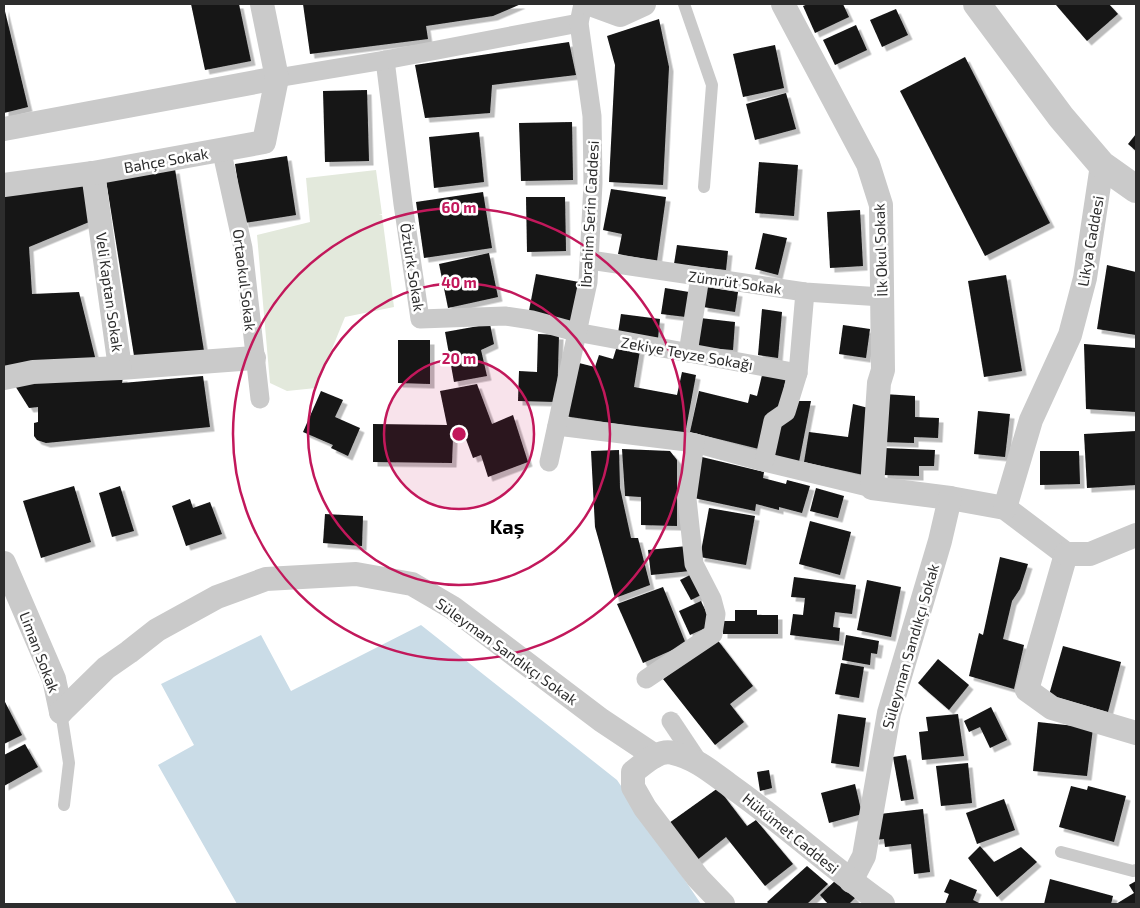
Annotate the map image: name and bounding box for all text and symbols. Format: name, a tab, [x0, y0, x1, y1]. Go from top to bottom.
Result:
street label: İbrahim Serin Caddesi	[576, 140, 602, 288]
street label: Bahçe Sokak	[122, 144, 210, 177]
street label: Likya Caddesi	[1073, 194, 1107, 288]
text: 60 m	[442, 198, 476, 216]
street label: İlk Okul Sokak	[869, 203, 891, 297]
street label: Öztürk Sokak	[397, 222, 429, 313]
street label: Ortaokul Sokak	[230, 228, 260, 332]
street label: Veli Kaptan Sokak	[93, 231, 127, 353]
street label: Zümrüt Sokak	[687, 267, 783, 298]
text: 40 m	[441, 273, 477, 291]
street label: Zekiye Teyze Sokağı	[620, 333, 754, 373]
text: 20 m	[442, 349, 476, 367]
centre of rings	[450, 425, 468, 443]
district label: Kaş	[490, 514, 524, 539]
street label: Süleyman Sandıkçı Sokak	[878, 561, 943, 731]
street label: Süleyman Sandıkçı Sokak	[432, 594, 582, 709]
street label: Liman Sokak	[16, 609, 64, 695]
street label: Hükümet Caddesi	[739, 789, 843, 877]

